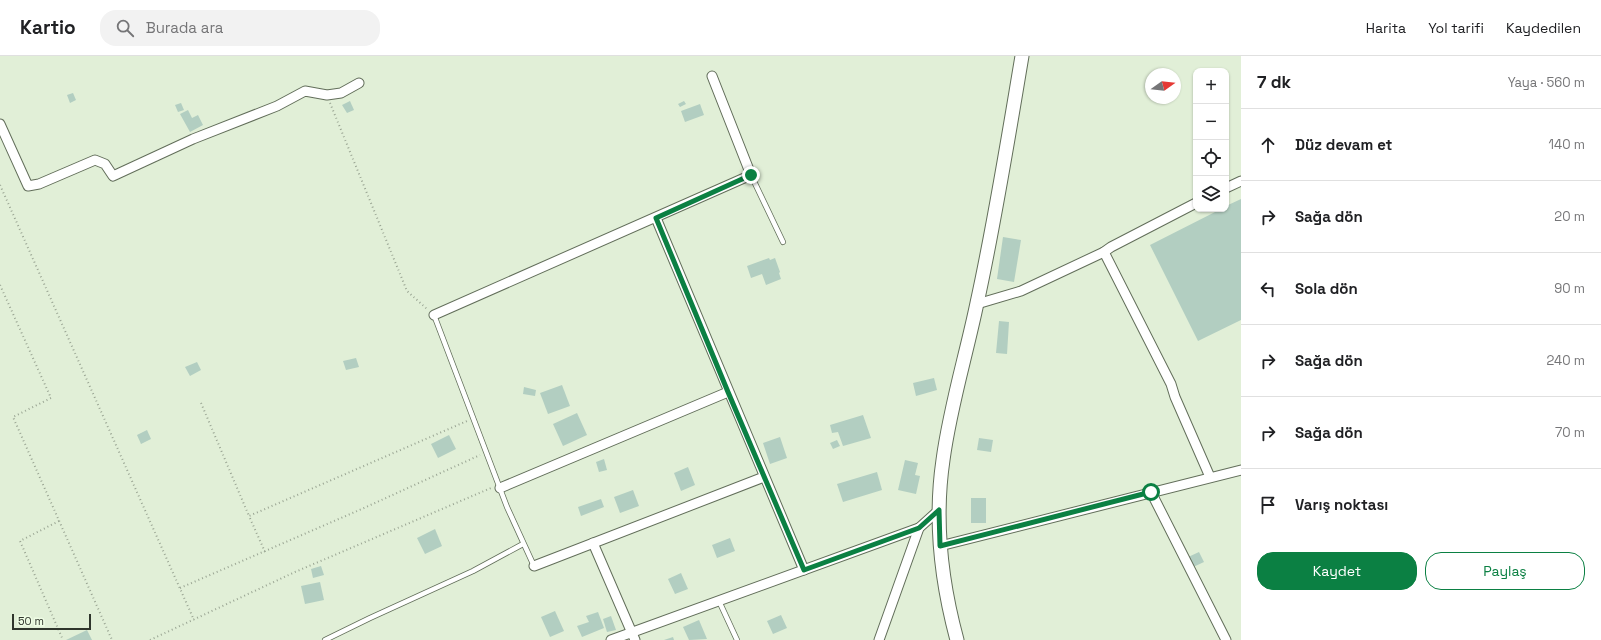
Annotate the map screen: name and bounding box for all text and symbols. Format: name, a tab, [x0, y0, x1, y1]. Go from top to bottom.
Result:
search box	[100, 10, 380, 46]
text: Kartio	[20, 15, 76, 40]
icon: search	[114, 17, 136, 39]
text: Burada ara	[146, 18, 223, 37]
text: Harita	[1366, 19, 1406, 37]
text: Yol tarifi	[1428, 19, 1484, 37]
text: Kaydedilen	[1506, 19, 1581, 37]
north arrow	[1145, 68, 1181, 104]
map controls	[1193, 68, 1229, 212]
button: +	[1193, 68, 1229, 104]
text: 7 dk	[1257, 71, 1291, 93]
text: Yaya · 560 m	[1508, 74, 1585, 91]
button: −	[1193, 104, 1229, 140]
icon: ahead	[1257, 134, 1279, 156]
text: Düz devam et	[1295, 135, 1392, 154]
text: 140 m	[1549, 136, 1585, 153]
button: locate	[1193, 140, 1229, 176]
route end	[742, 166, 760, 184]
button: layers	[1193, 176, 1229, 212]
icon: right	[1257, 206, 1279, 228]
text: Sağa dön	[1295, 207, 1363, 226]
text: 20 m	[1554, 208, 1585, 225]
icon: left	[1257, 278, 1279, 300]
text: Sola dön	[1295, 279, 1358, 298]
text: 90 m	[1554, 280, 1585, 297]
icon: right	[1257, 350, 1279, 372]
text: Sağa dön	[1295, 351, 1363, 370]
text: 240 m	[1547, 352, 1585, 369]
icon: right	[1257, 422, 1279, 444]
text: Sağa dön	[1295, 423, 1363, 442]
text: 70 m	[1555, 424, 1585, 441]
route start	[1142, 483, 1160, 501]
icon: arrive	[1257, 494, 1279, 516]
text: Varış noktası	[1295, 495, 1388, 514]
button: Kaydet	[1257, 552, 1417, 590]
button: Paylaş	[1425, 552, 1585, 590]
scale bar	[12, 612, 91, 631]
text: 50 m	[18, 614, 44, 628]

